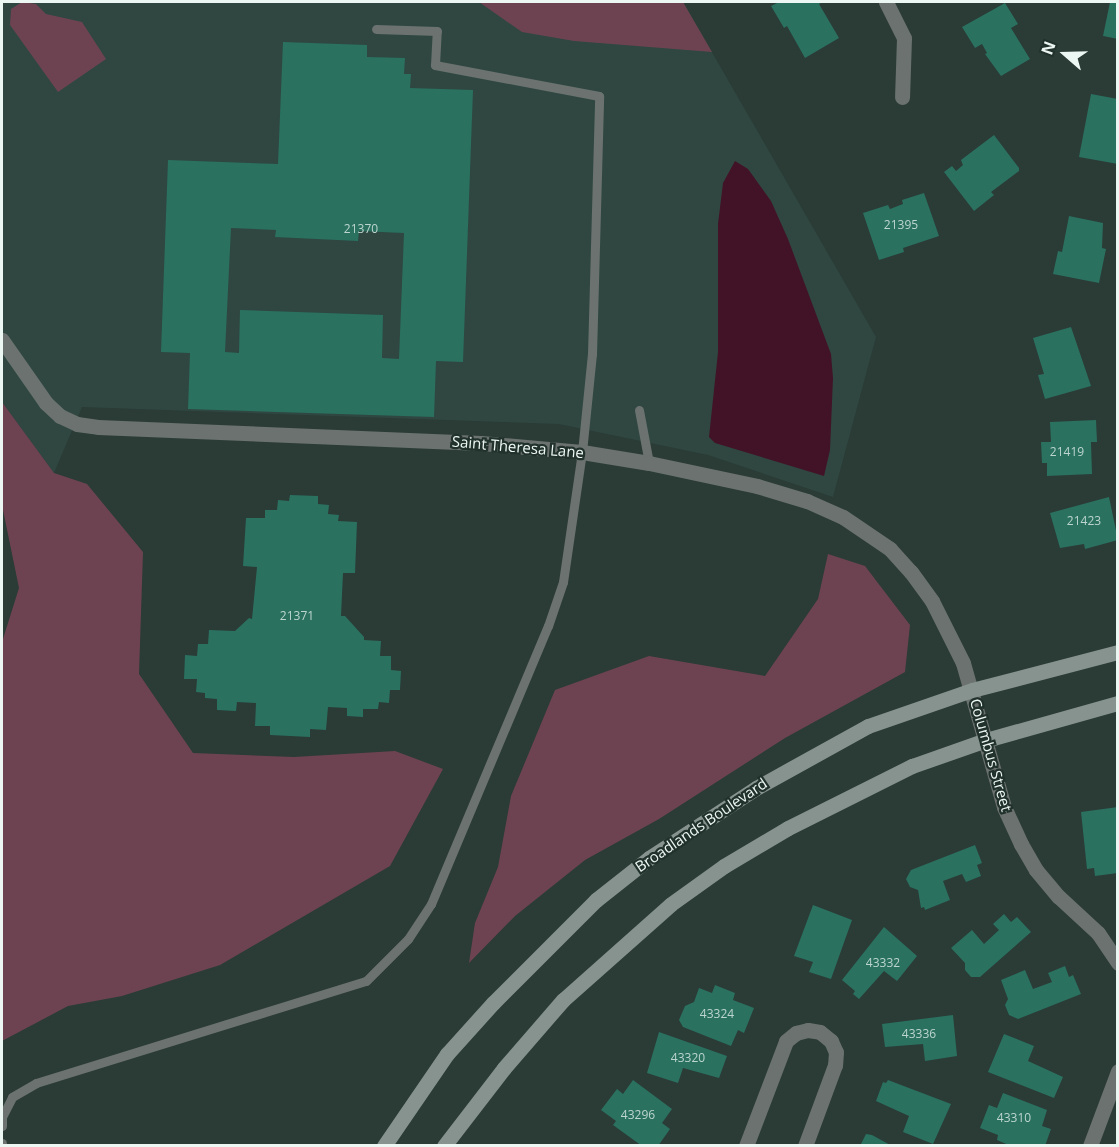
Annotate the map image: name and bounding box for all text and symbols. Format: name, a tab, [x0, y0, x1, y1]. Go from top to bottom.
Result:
north arrow	[1035, 24, 1095, 84]
text: N	[1036, 38, 1061, 58]
house number: 21395	[884, 218, 918, 232]
house number: 21370	[344, 222, 378, 236]
street label: Saint Theresa Lane	[451, 432, 585, 462]
house number: 21419	[1050, 445, 1084, 459]
house number: 21423	[1067, 514, 1101, 528]
house number: 21371	[280, 609, 314, 623]
street label: Columbus Street	[966, 696, 1016, 814]
street label: Broadlands Boulevard	[632, 774, 770, 876]
house number: 43332	[866, 956, 900, 970]
house number: 43324	[700, 1007, 734, 1021]
house number: 43336	[902, 1027, 936, 1041]
house number: 43320	[671, 1051, 705, 1065]
house number: 43296	[621, 1108, 655, 1122]
house number: 43310	[997, 1111, 1031, 1125]

